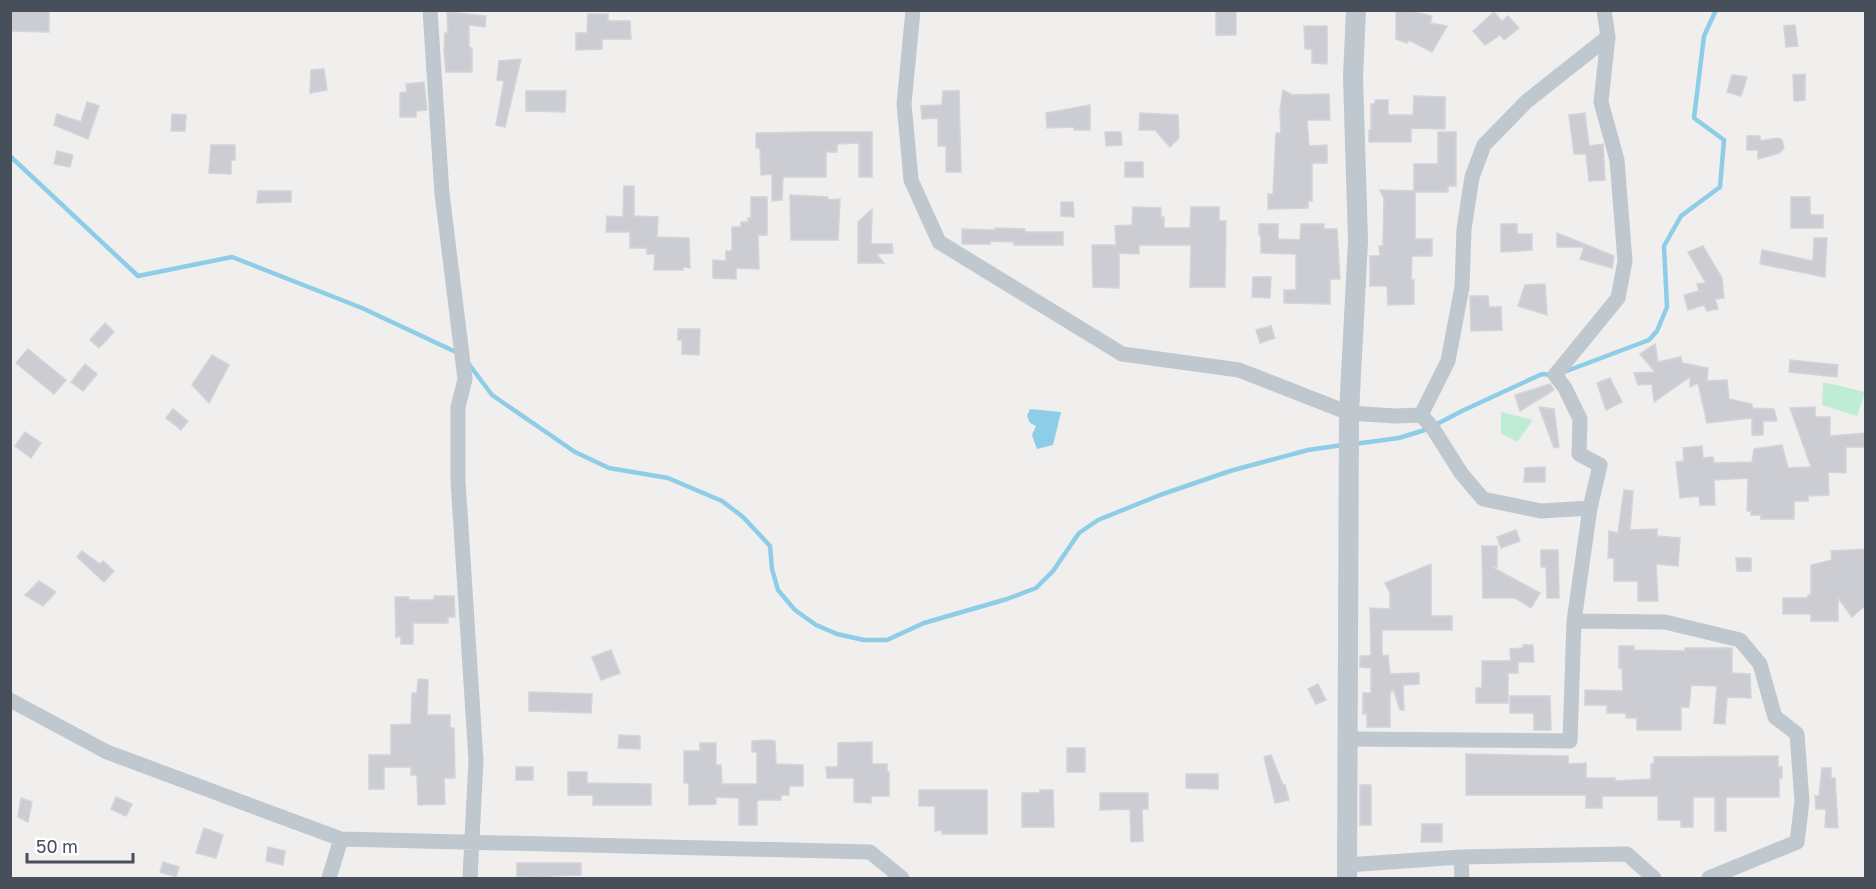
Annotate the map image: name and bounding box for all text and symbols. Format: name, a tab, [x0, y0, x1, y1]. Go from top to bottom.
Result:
scale bar	[27, 826, 134, 864]
text: 50 m	[36, 835, 78, 857]

